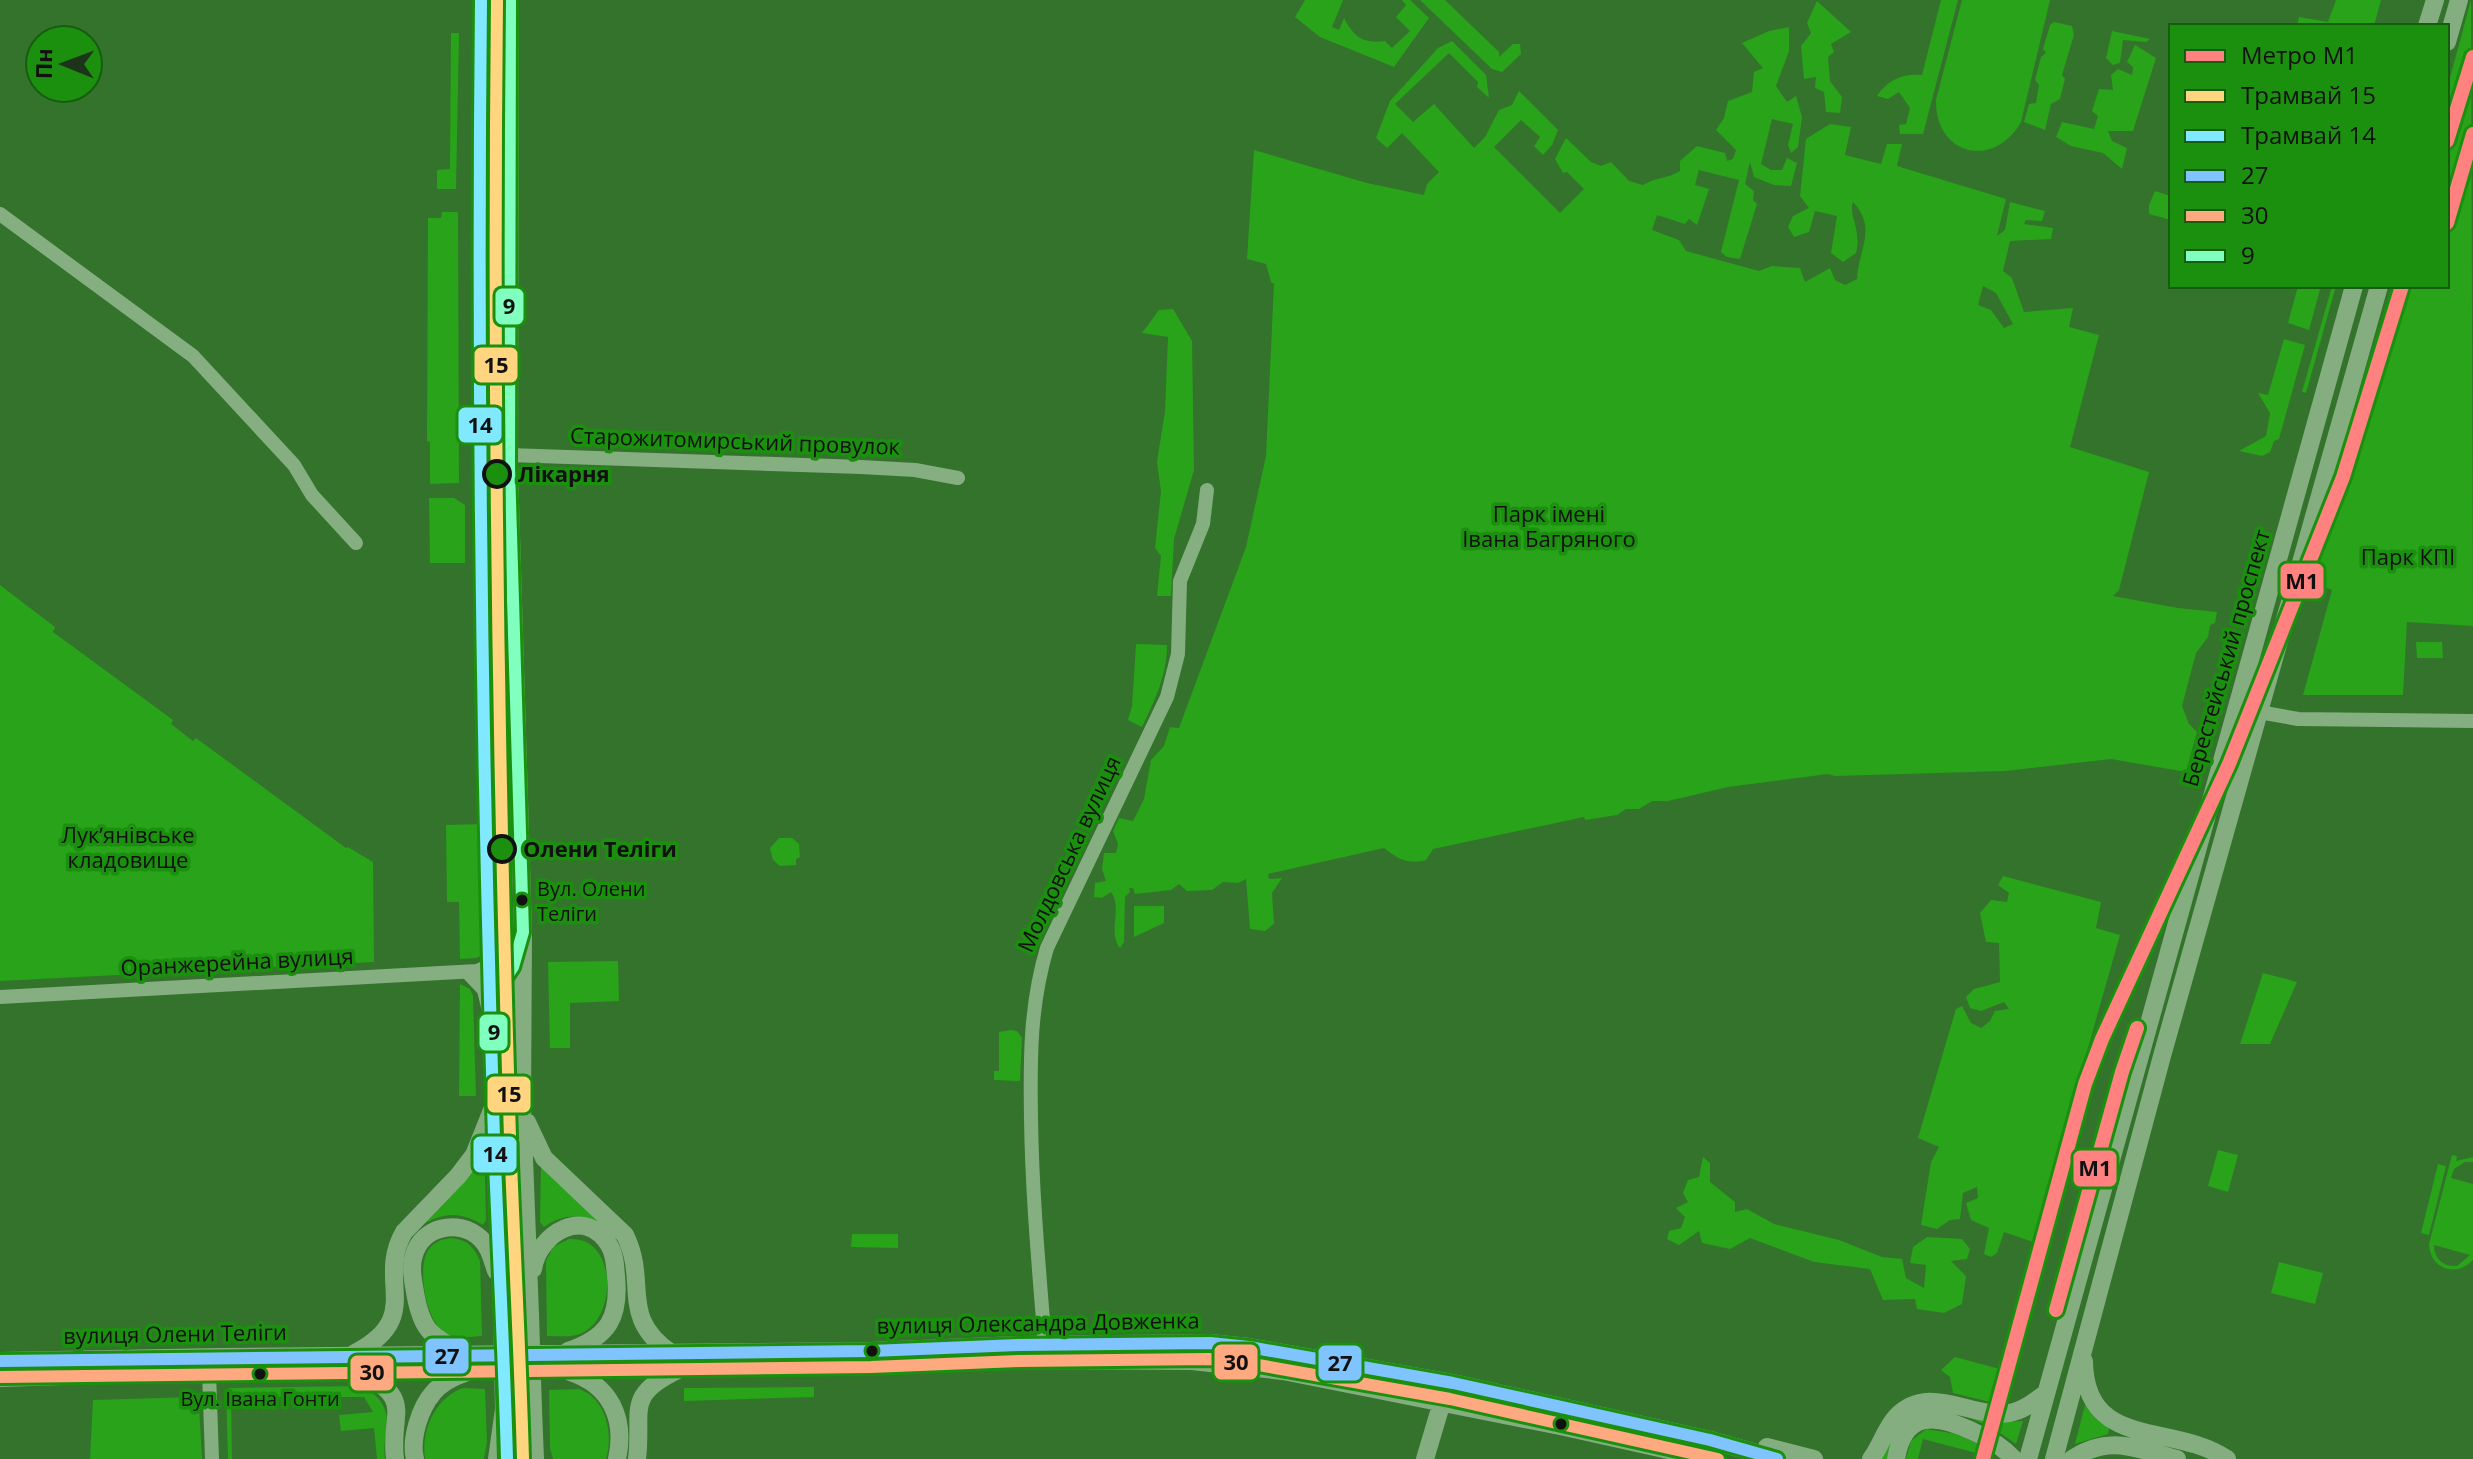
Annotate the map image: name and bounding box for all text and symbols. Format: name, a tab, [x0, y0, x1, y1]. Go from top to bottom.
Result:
north arrow	[24, 24, 104, 104]
legend	[2169, 24, 2449, 288]
text: Метро M1	[2241, 38, 2358, 71]
text: Пн	[28, 48, 58, 79]
text: Трамвай 15	[2241, 78, 2376, 111]
text: Трамвай 14	[2241, 118, 2376, 151]
text: 27	[2241, 158, 2268, 191]
text: 30	[2241, 198, 2268, 231]
text: 9	[2241, 238, 2255, 271]
line badge: 9	[494, 287, 525, 326]
text: 9	[503, 290, 515, 320]
line badge: 15	[473, 346, 519, 384]
text: 15	[483, 349, 509, 379]
line badge: 14	[457, 406, 503, 444]
text: 14	[467, 409, 493, 439]
street label: Старожитомирський провулок	[570, 419, 901, 461]
place label: Лікарня	[518, 458, 610, 488]
marker: Лікарня	[483, 460, 511, 488]
park label: Парк імені Івана Багряного	[1462, 498, 1636, 553]
street label: Берестейський проспект	[2174, 526, 2276, 790]
park label: Парк КПІ	[2361, 541, 2455, 571]
line badge: M1	[2279, 562, 2325, 600]
text: M1	[2285, 565, 2319, 595]
street label: Молдовська вулиця	[1009, 751, 1127, 956]
park label: Лукʼянівське кладовище	[61, 819, 195, 874]
place label: Олени Теліги	[523, 833, 677, 863]
marker: Олени Теліги	[488, 835, 516, 863]
place label: Вул. Олени Теліги	[537, 875, 645, 927]
marker: Вул. Олени Теліги	[514, 892, 530, 908]
street label: Оранжерейна вулиця	[120, 940, 354, 982]
line badge: 9	[478, 1013, 509, 1052]
text: 9	[488, 1016, 500, 1046]
line badge: 15	[486, 1075, 532, 1114]
text: 15	[496, 1078, 522, 1108]
line badge: 14	[472, 1135, 518, 1174]
text: 14	[482, 1138, 508, 1168]
line badge: M1	[2072, 1149, 2118, 1188]
text: M1	[2078, 1152, 2112, 1182]
street label: вулиця Олександра Довженка	[876, 1304, 1200, 1340]
street label: вулиця Олени Теліги	[63, 1316, 287, 1350]
line badge: 27	[424, 1337, 470, 1375]
text: 27	[434, 1340, 460, 1370]
unlabelled marker	[864, 1343, 880, 1359]
line badge: 30	[1213, 1343, 1259, 1381]
line badge: 27	[1317, 1344, 1363, 1382]
text: 30	[1223, 1346, 1249, 1376]
text: 27	[1327, 1347, 1353, 1377]
line badge: 30	[349, 1354, 395, 1392]
text: 30	[359, 1356, 385, 1386]
marker: Вул. Івана Гонти	[252, 1366, 268, 1382]
place label: Вул. Івана Гонти	[180, 1385, 340, 1412]
unlabelled marker	[1553, 1416, 1569, 1432]

